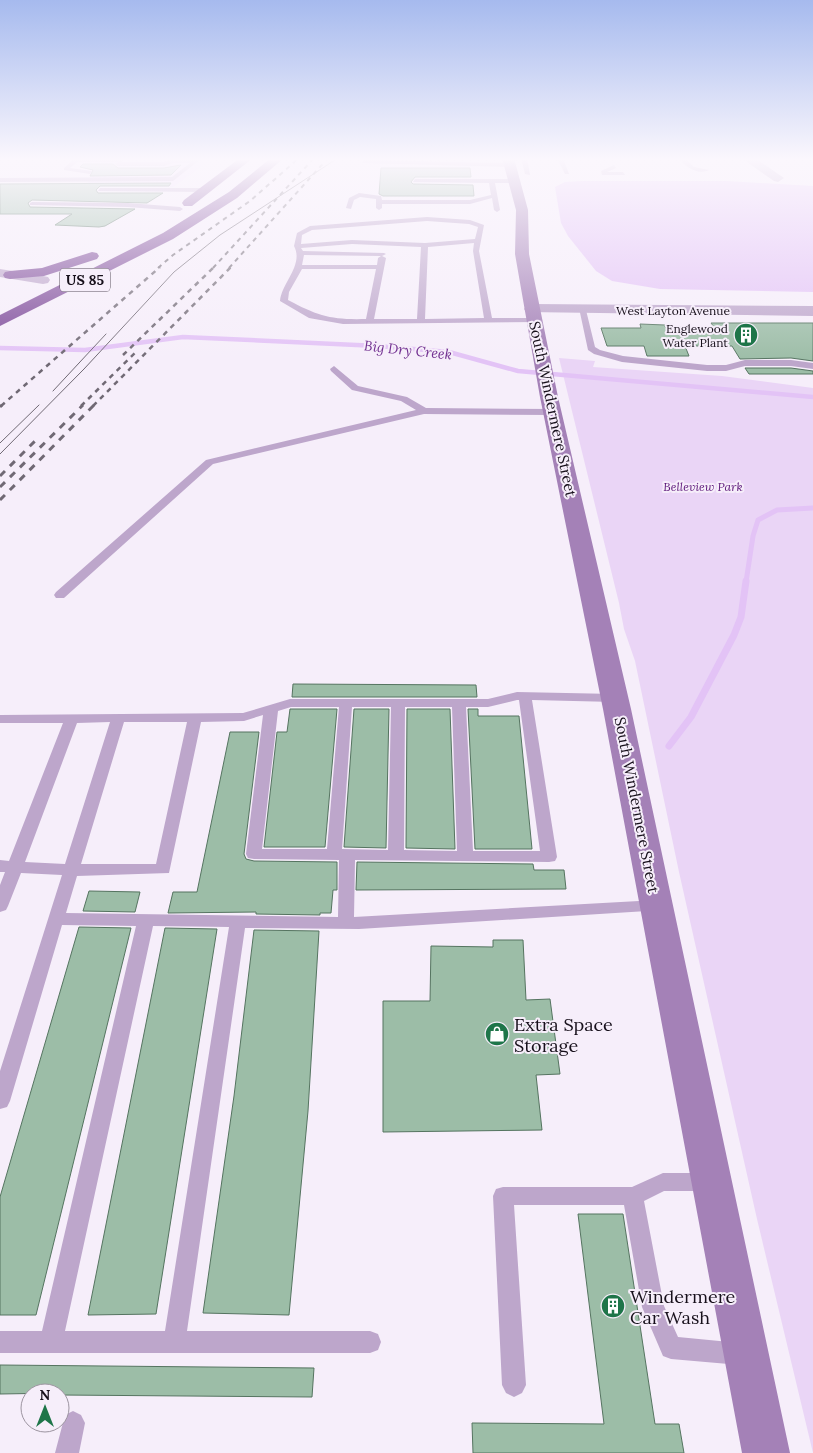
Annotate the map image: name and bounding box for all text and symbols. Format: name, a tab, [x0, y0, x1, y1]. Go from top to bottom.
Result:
road number: US 85	[60, 268, 110, 292]
street label: West Layton Avenue	[616, 303, 730, 318]
street label: South Windermere Street	[525, 319, 581, 499]
place label: Englewood Water Plant	[662, 321, 728, 350]
building icon: Englewood Water Plant	[733, 322, 759, 348]
water label: Big Dry Creek	[363, 336, 453, 364]
park label: Belleview Park	[663, 479, 743, 494]
street label: South Windermere Street	[611, 715, 663, 895]
place label: Extra Space Storage	[514, 1013, 613, 1057]
shop icon: Extra Space Storage	[484, 1021, 510, 1047]
place label: Windermere Car Wash	[630, 1285, 735, 1329]
building icon: Windermere Car Wash	[600, 1293, 626, 1319]
north arrow	[20, 1383, 70, 1433]
text: N	[40, 1386, 51, 1404]

